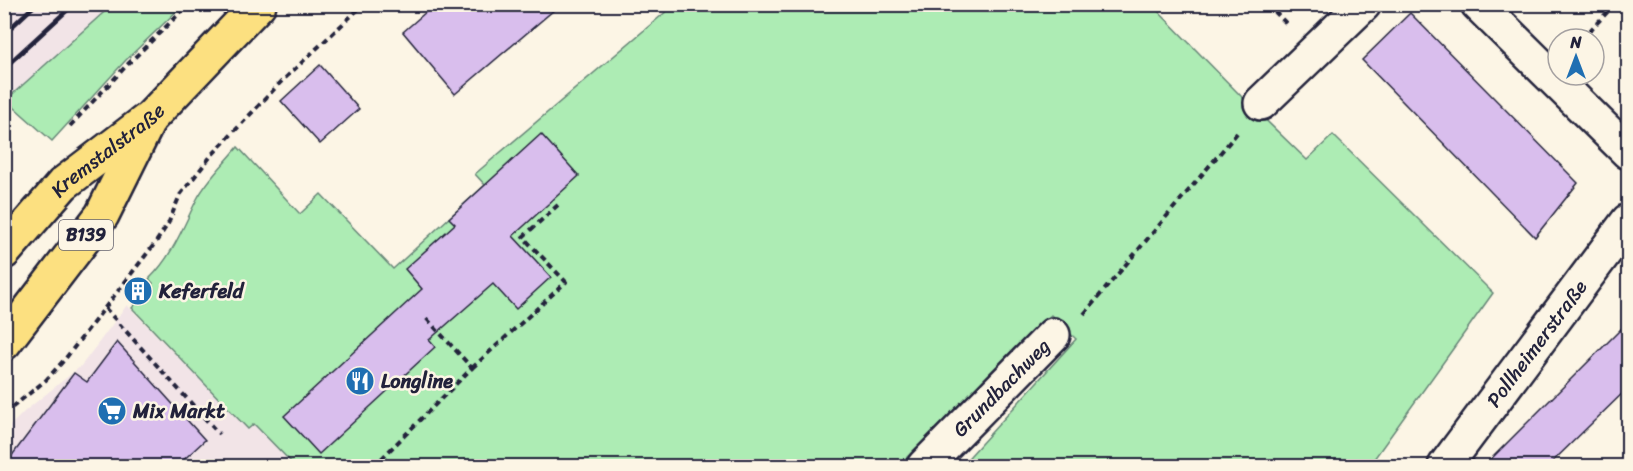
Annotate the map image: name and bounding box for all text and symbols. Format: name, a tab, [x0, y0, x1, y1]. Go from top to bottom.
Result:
north arrow	[1546, 27, 1606, 87]
text: N	[1569, 28, 1582, 57]
street label: Kremstalstraße	[41, 95, 174, 205]
road number: B139	[59, 220, 113, 250]
street label: Pollheimerstraße	[1477, 272, 1596, 415]
place label: Keferfeld	[158, 274, 245, 309]
building icon: Keferfeld	[122, 275, 154, 307]
street label: Grundbachweg	[944, 330, 1058, 445]
place label: Longline	[381, 364, 453, 399]
restaurant icon: Longline	[344, 365, 376, 397]
place label: Mix Markt	[132, 394, 225, 429]
supermarket icon: Mix Markt	[96, 395, 128, 427]

